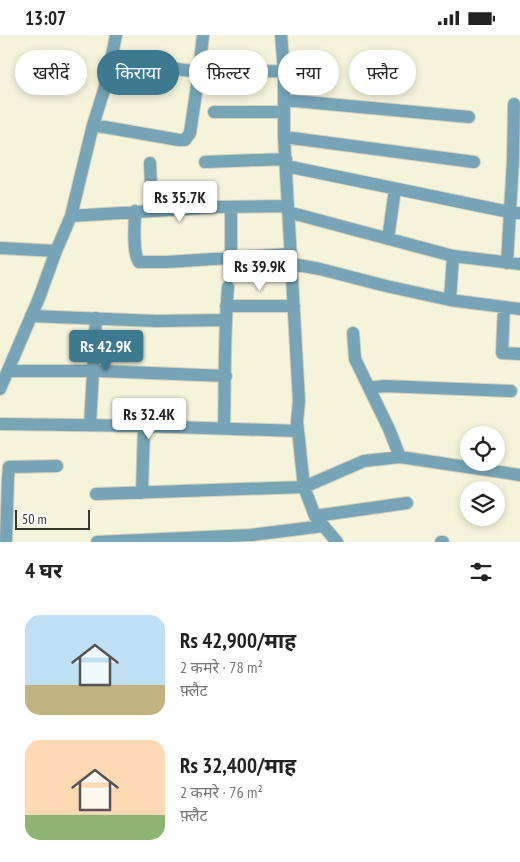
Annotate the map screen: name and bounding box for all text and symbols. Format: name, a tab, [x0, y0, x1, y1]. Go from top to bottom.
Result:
text: 13:07	[25, 6, 66, 30]
chip: खरीदें	[15, 50, 87, 95]
chip: किराया	[97, 50, 179, 95]
chip: फ़िल्टर	[189, 50, 268, 95]
chip: नया	[278, 50, 339, 95]
chip: फ़्लैट	[349, 50, 416, 95]
pin: Rs 35.7K	[128, 181, 232, 223]
text: Rs 35.7K	[154, 187, 206, 207]
pin: Rs 39.9K	[208, 249, 312, 292]
text: Rs 39.9K	[234, 256, 286, 276]
pin: Rs 42.9K	[54, 329, 158, 372]
text: Rs 42.9K	[80, 336, 132, 356]
pin: Rs 32.4K	[97, 397, 201, 440]
text: Rs 32.4K	[123, 404, 175, 424]
map controls	[460, 426, 505, 526]
button: locate	[460, 426, 505, 471]
button: layers	[460, 481, 505, 526]
scale bar	[15, 507, 90, 530]
text: 50 m	[22, 510, 47, 528]
text: 4 घर	[25, 557, 62, 584]
icon: filters	[467, 558, 495, 586]
text: Rs 42,900/माह	[180, 627, 296, 654]
icon: home	[65, 635, 125, 695]
text: 2 कमरे · 78 m²	[180, 657, 263, 677]
text: फ़्लैट	[180, 680, 208, 700]
text: Rs 32,400/माह	[180, 752, 296, 779]
icon: home	[65, 760, 125, 820]
text: 2 कमरे · 76 m²	[180, 782, 263, 802]
text: फ़्लैट	[180, 805, 208, 825]

